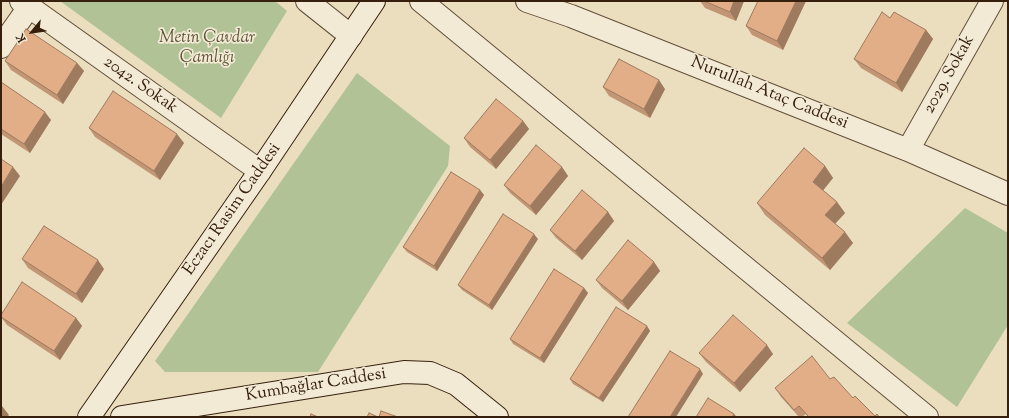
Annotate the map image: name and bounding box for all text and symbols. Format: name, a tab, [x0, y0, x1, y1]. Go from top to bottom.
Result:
north arrow	[12, 12, 52, 52]
park label: Metin Çavdar Çamlığı	[159, 29, 255, 69]
text: K	[13, 30, 30, 45]
street label: 2029. Sokak	[920, 32, 980, 118]
street label: 2042. Sokak	[99, 53, 181, 119]
street label: Nurullah Ataç Caddesi	[687, 53, 851, 135]
street label: Eczacı Rasim Caddesi	[180, 140, 286, 280]
street label: Kumbağlar Caddesi	[244, 365, 388, 407]

